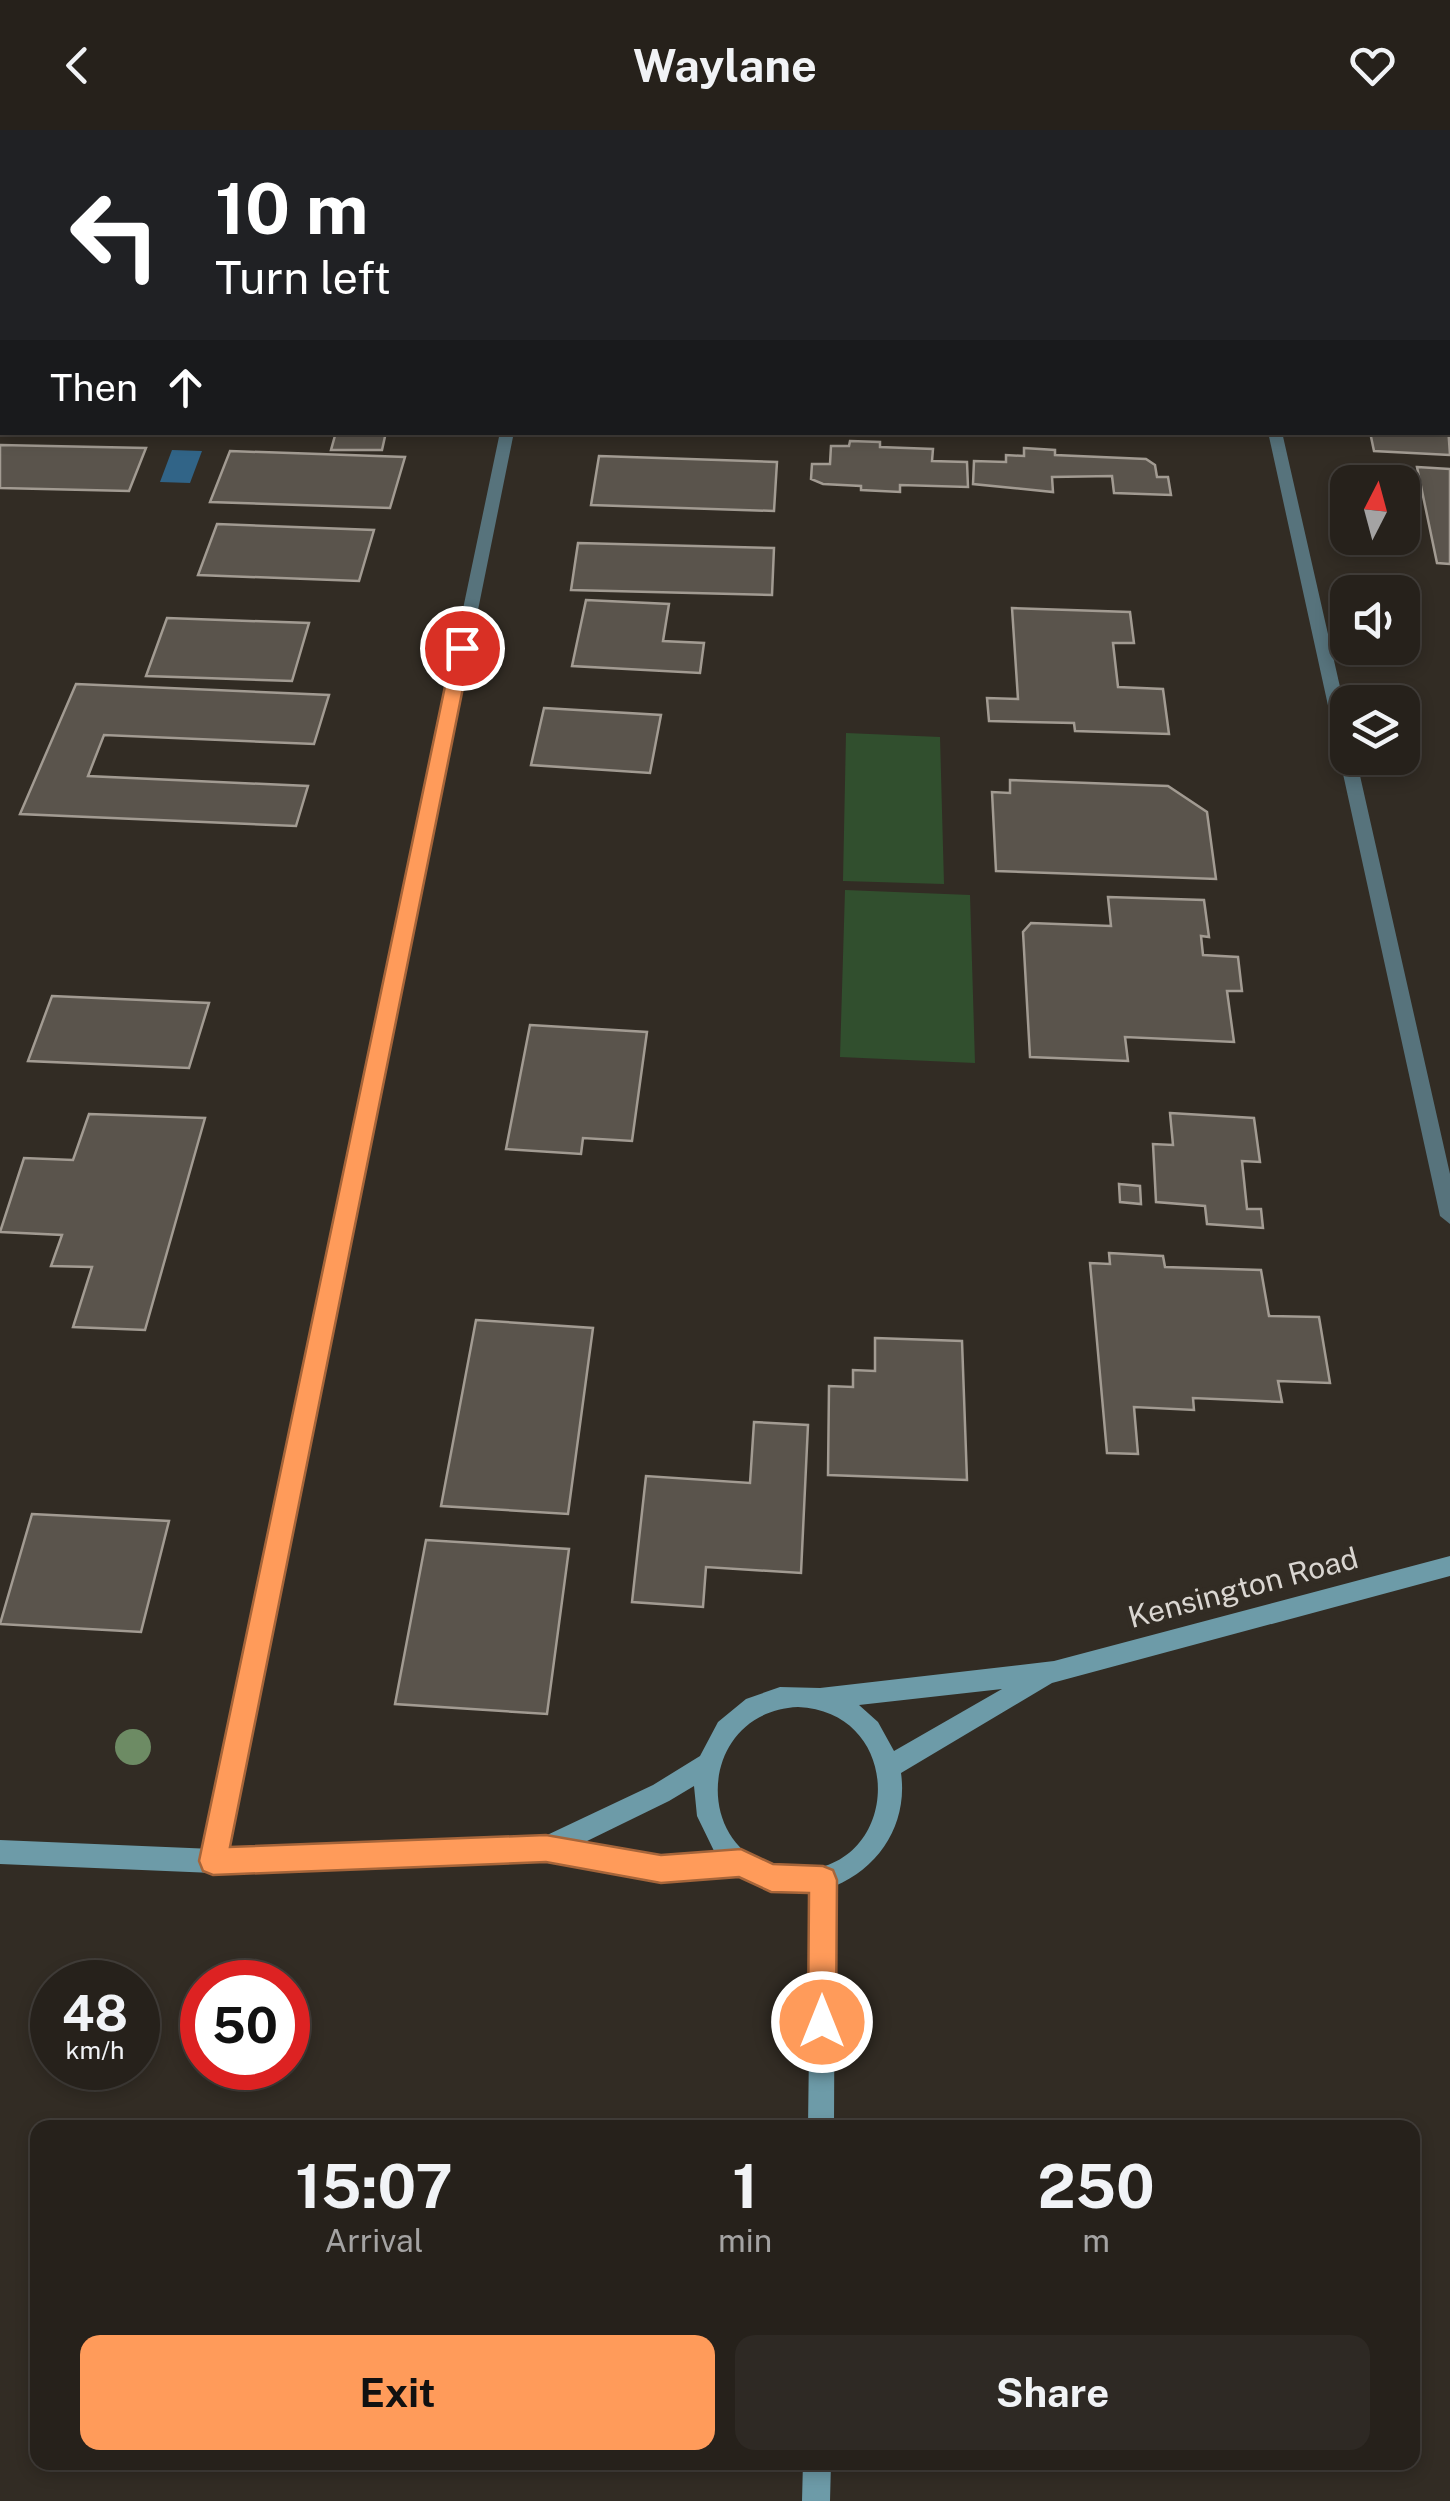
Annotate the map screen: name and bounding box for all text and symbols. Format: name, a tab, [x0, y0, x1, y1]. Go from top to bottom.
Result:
icon: back	[50, 38, 105, 93]
icon: heart	[1345, 38, 1400, 93]
text: Waylane	[633, 39, 817, 92]
text: 10 m	[215, 167, 369, 250]
icon: left	[50, 170, 180, 300]
text: Turn left	[215, 251, 391, 304]
icon: ahead	[158, 360, 213, 415]
text: Then	[50, 365, 138, 410]
north arrow	[1330, 465, 1420, 555]
map controls	[1330, 465, 1420, 775]
button: sound	[1330, 575, 1420, 665]
pin	[420, 606, 505, 691]
icon: arrive	[435, 621, 490, 676]
button: layers	[1330, 685, 1420, 775]
street label: Kensington Road	[1124, 1539, 1362, 1635]
speed limit sign: 50	[180, 1960, 310, 2090]
position arrow	[770, 1970, 874, 2074]
text: 48	[62, 1983, 128, 2042]
text: km/h	[66, 2035, 124, 2065]
text: 15:07	[295, 2151, 453, 2222]
text: 1	[732, 2151, 758, 2222]
text: 250	[1037, 2151, 1155, 2222]
text: Arrival	[325, 2222, 423, 2259]
text: min	[718, 2222, 772, 2259]
text: m	[1082, 2222, 1110, 2259]
button: Exit	[80, 2335, 715, 2450]
button: Share	[735, 2335, 1370, 2450]

